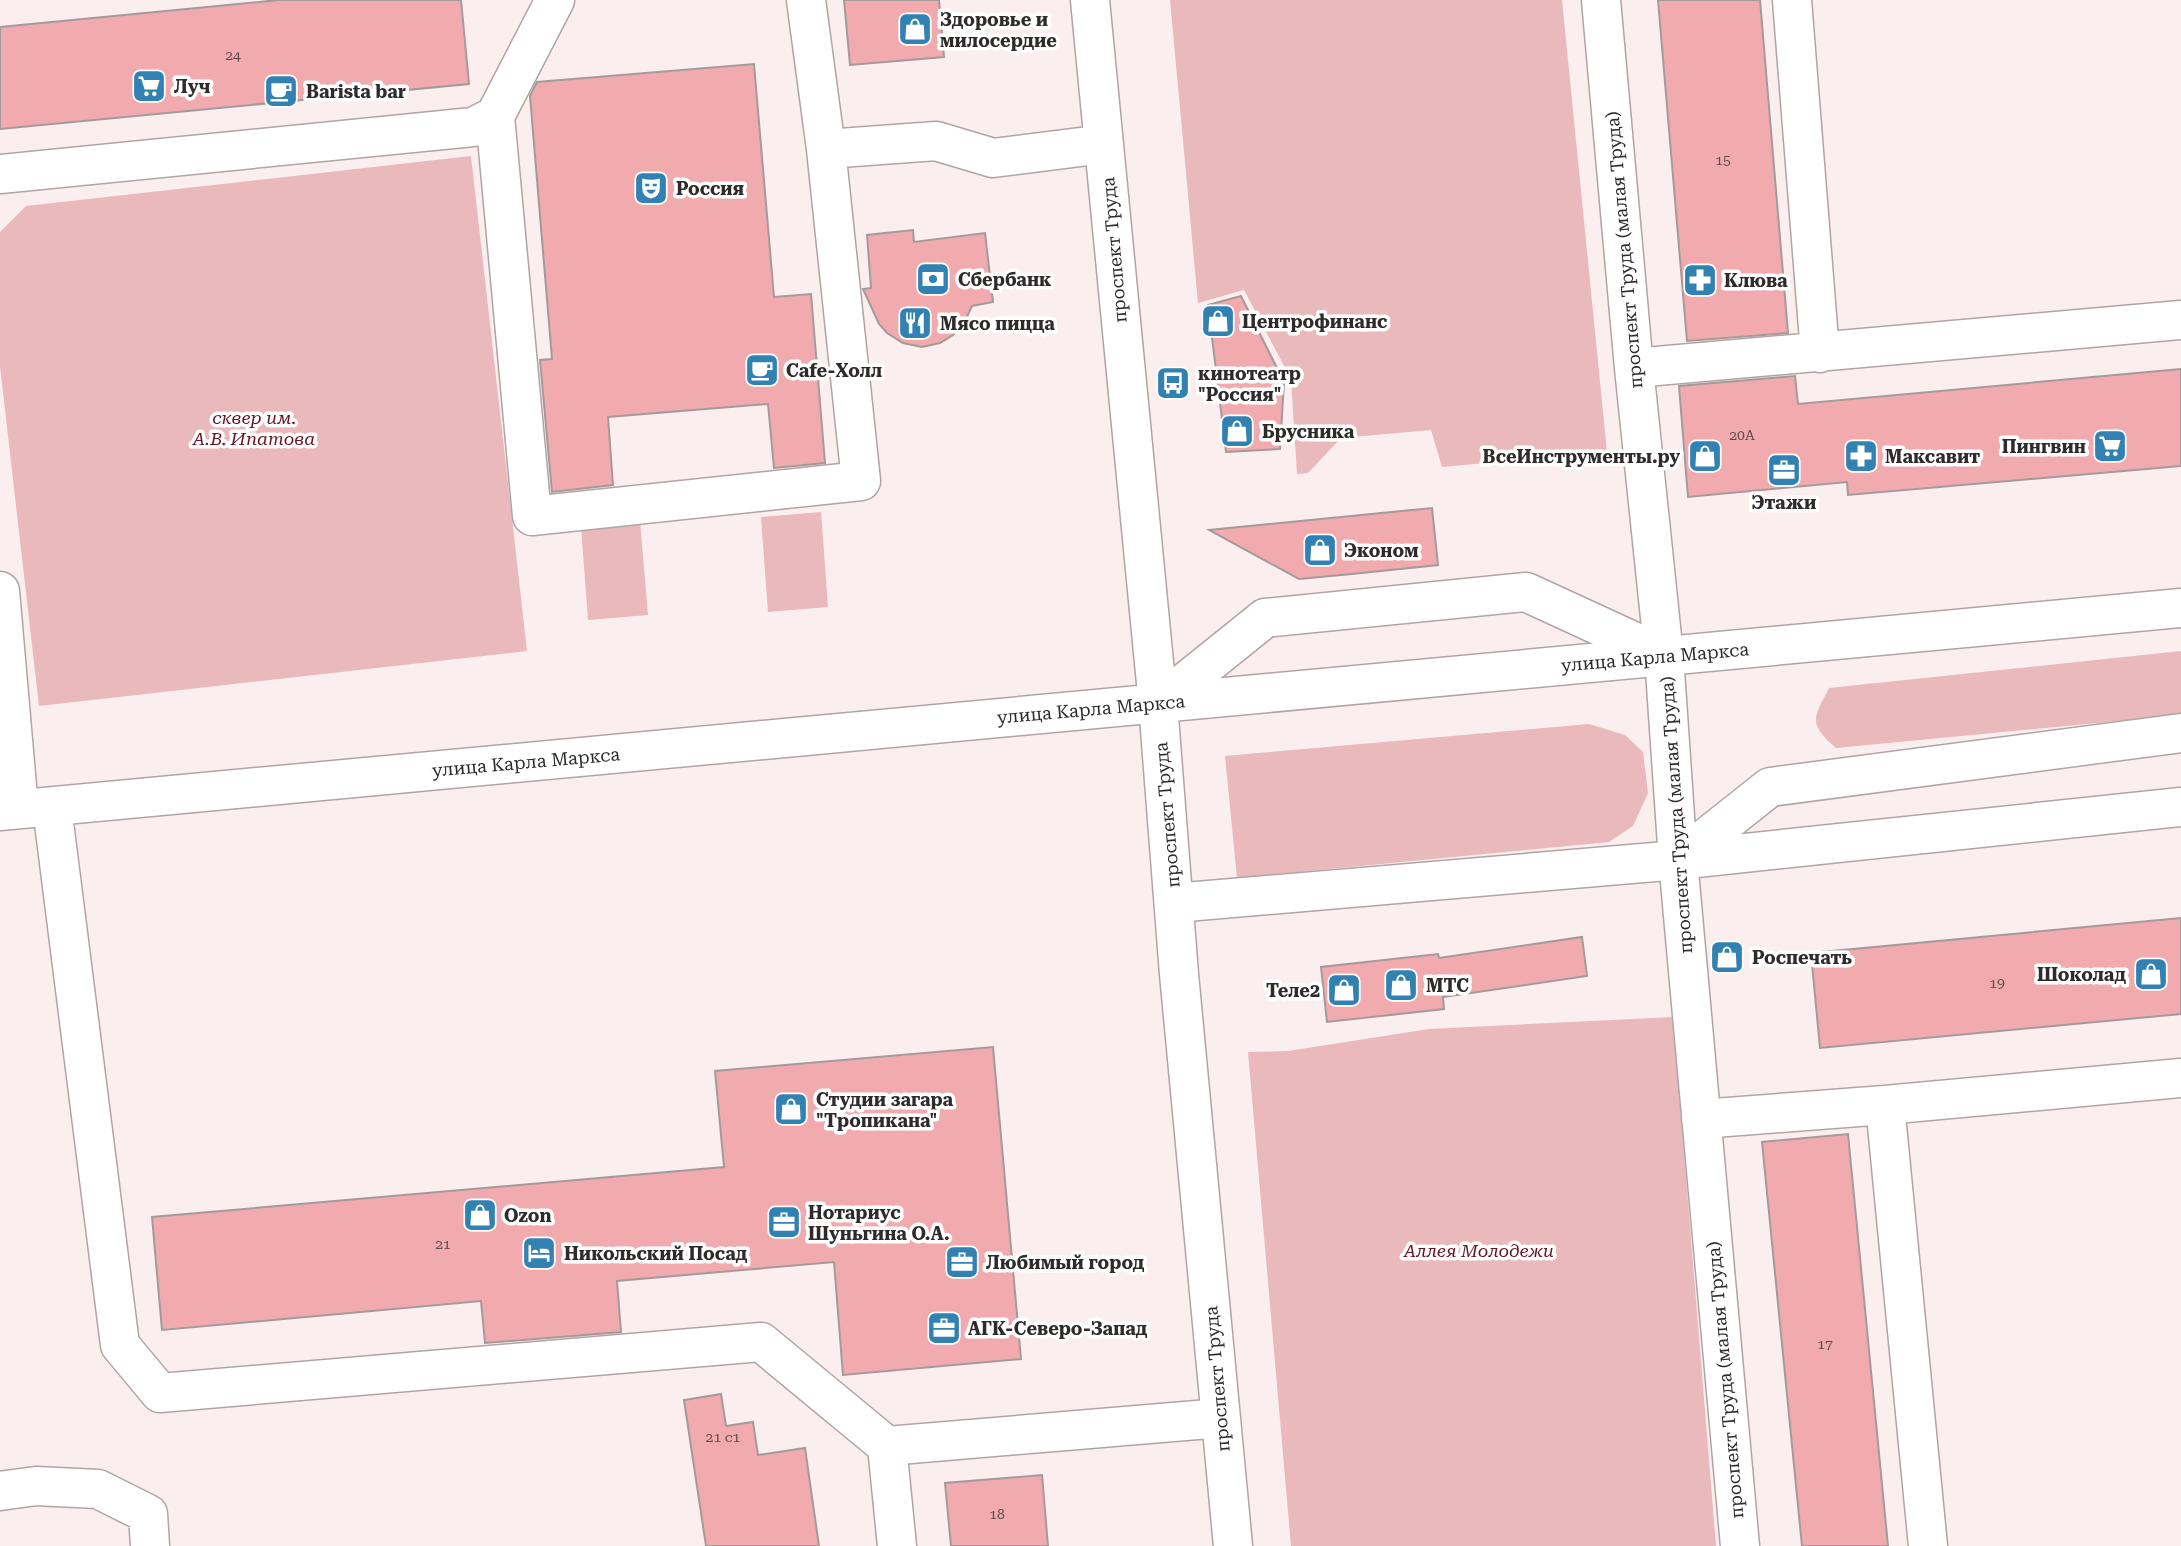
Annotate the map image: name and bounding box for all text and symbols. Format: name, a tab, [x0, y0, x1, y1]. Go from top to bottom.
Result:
place label: Здоровье и милосердие	[940, 9, 1057, 51]
shop icon: Здоровье и милосердие	[896, 10, 934, 48]
house number: 24	[225, 47, 241, 63]
supermarket icon: Луч	[130, 67, 168, 105]
cafe icon: Barista bar	[262, 72, 300, 110]
place label: Луч	[174, 76, 210, 97]
place label: Barista bar	[306, 81, 406, 102]
street label: проспект Труда (малая Труда)	[1601, 111, 1647, 389]
house number: 15	[1715, 152, 1731, 168]
theatre icon: Россия	[632, 169, 670, 207]
street label: проспект Труда	[1097, 176, 1131, 324]
place label: Россия	[676, 178, 744, 199]
bank icon: Сбербанк	[914, 260, 952, 298]
pharmacy icon: Клюва	[1681, 261, 1719, 299]
place label: Сбербанк	[958, 269, 1052, 290]
place label: Клюва	[1724, 270, 1788, 291]
shop icon: Центрофинанс	[1199, 302, 1237, 340]
restaurant icon: Мясо пицца	[896, 304, 934, 342]
place label: Центрофинанс	[1242, 311, 1387, 332]
place label: Мясо пицца	[940, 313, 1055, 334]
cafe icon: Cafe-Холл	[743, 351, 781, 389]
place label: Cafe-Холл	[786, 360, 882, 381]
place label: кинотеатр "Россия"	[1198, 363, 1301, 405]
bus stop icon: кинотеатр "Россия"	[1154, 364, 1192, 402]
park label: сквер им. А.В. Ипатова	[192, 407, 315, 449]
shop icon: Брусника	[1218, 412, 1256, 450]
place label: Брусника	[1262, 421, 1355, 442]
house number: 20А	[1729, 427, 1755, 443]
supermarket icon: Пингвин	[2091, 427, 2129, 465]
place label: Пингвин	[2002, 436, 2086, 457]
shop icon: ВсеИнструменты.ру	[1686, 437, 1724, 475]
pharmacy icon: Максавит	[1842, 437, 1880, 475]
place label: ВсеИнструменты.ру	[1483, 446, 1680, 467]
place label: Максавит	[1885, 446, 1980, 467]
office icon: Этажи	[1765, 451, 1803, 489]
place label: Этажи	[1752, 492, 1816, 513]
shop icon: Эконом	[1301, 531, 1339, 569]
place label: Эконом	[1344, 540, 1419, 561]
street label: улица Карла Маркса	[1560, 638, 1750, 676]
street label: проспект Труда (малая Труда)	[1656, 676, 1696, 954]
street label: улица Карла Маркса	[996, 690, 1186, 728]
street label: проспект Труда	[1150, 741, 1184, 889]
street label: улица Карла Маркса	[431, 743, 621, 781]
shop icon: Роспечать	[1708, 938, 1746, 976]
place label: Роспечать	[1752, 947, 1852, 968]
shop icon: Шоколад	[2132, 955, 2170, 993]
place label: Шоколад	[2037, 964, 2126, 985]
shop icon: МТС	[1382, 966, 1420, 1004]
shop icon: Теле2	[1325, 971, 1363, 1009]
place label: МТС	[1426, 975, 1469, 996]
house number: 19	[1989, 975, 2005, 991]
place label: Теле2	[1266, 980, 1320, 1001]
place label: Студии загара "Тропикана"	[816, 1089, 953, 1131]
shop icon: Студии загара "Тропикана"	[772, 1090, 810, 1128]
shop icon: Ozon	[461, 1196, 499, 1234]
place label: Нотариус Шуньгина О.А.	[808, 1202, 950, 1244]
office icon: Нотариус Шуньгина О.А.	[765, 1203, 803, 1241]
place label: Ozon	[504, 1205, 552, 1226]
hotel icon: Никольский Посад	[520, 1234, 558, 1272]
house number: 21	[435, 1236, 451, 1252]
park label: Аллея Молодежи	[1403, 1240, 1554, 1261]
street label: проспект Труда (малая Труда)	[1702, 1241, 1748, 1519]
place label: Никольский Посад	[564, 1243, 748, 1264]
office icon: Любимый город	[943, 1243, 981, 1281]
place label: Любимый город	[986, 1252, 1145, 1273]
street label: проспект Труда	[1200, 1305, 1234, 1453]
office icon: АГК-Северо-Запад	[925, 1309, 963, 1347]
place label: АГК-Северо-Запад	[968, 1318, 1148, 1339]
house number: 17	[1817, 1336, 1833, 1352]
house number: 21 с1	[706, 1429, 741, 1445]
house number: 18	[989, 1506, 1005, 1522]

